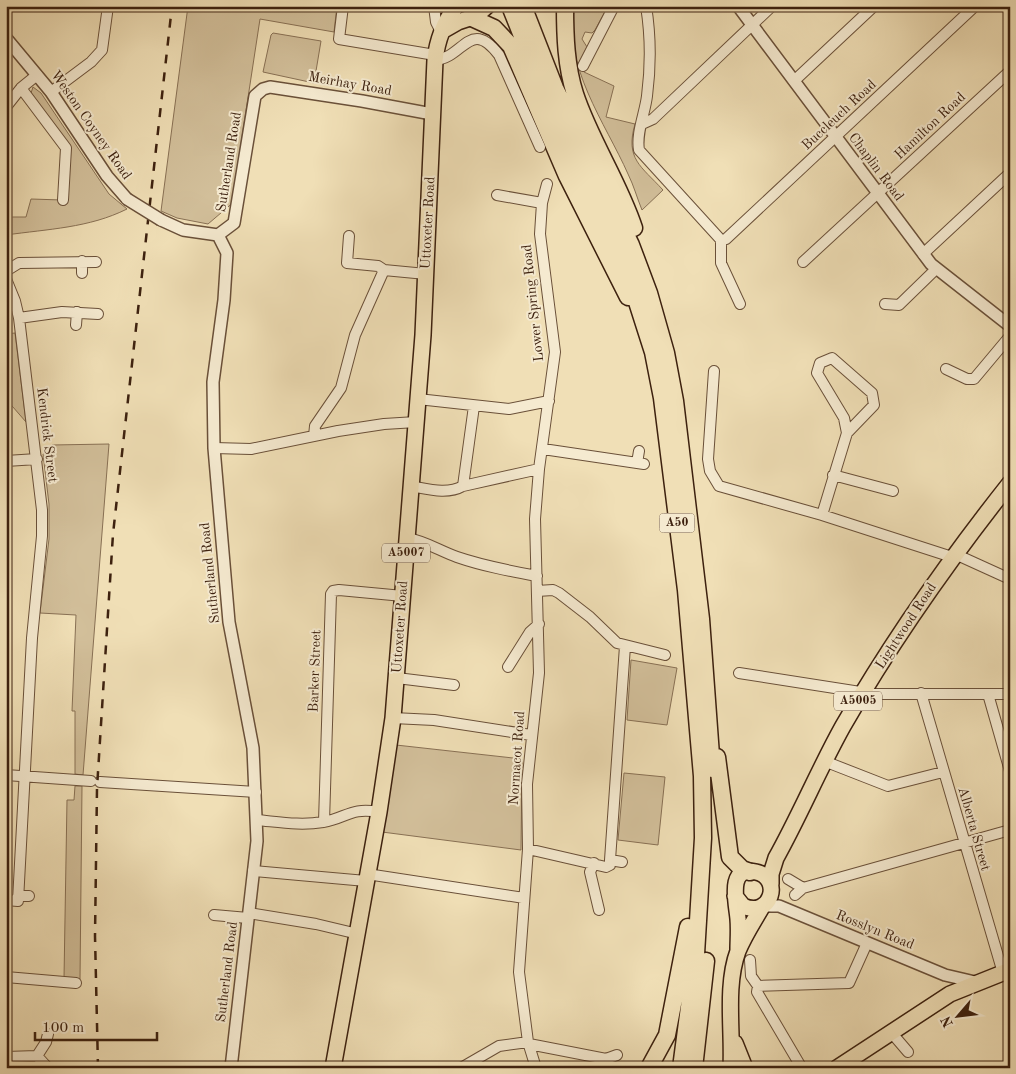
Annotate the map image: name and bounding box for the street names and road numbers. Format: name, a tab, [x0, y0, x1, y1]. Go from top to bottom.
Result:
street label: Weston Coyney Road	[48, 68, 134, 182]
street label: Meirhay Road	[307, 70, 393, 98]
street label: Buccleuch Road	[799, 77, 879, 153]
street label: Hamilton Road	[892, 90, 968, 162]
street label: Sutherland Road	[214, 111, 244, 213]
street label: Chaplin Road	[846, 130, 906, 204]
street label: Uttoxeter Road	[419, 176, 437, 270]
street label: Lower Spring Road	[520, 244, 546, 362]
street label: Kendrick Street	[34, 387, 60, 483]
road number: A50	[660, 514, 694, 532]
street label: Sutherland Road	[198, 522, 222, 624]
road number: A5007	[382, 544, 430, 562]
street label: Uttoxeter Road	[390, 580, 410, 674]
street label: Lightwood Road	[873, 580, 939, 672]
street label: Barker Street	[307, 629, 323, 713]
road number: A5005	[834, 691, 882, 710]
street label: Normacot Road	[507, 710, 527, 806]
street label: Alberta Street	[955, 785, 993, 873]
street label: Rosslyn Road	[834, 908, 916, 952]
street label: Sutherland Road	[214, 921, 240, 1023]

